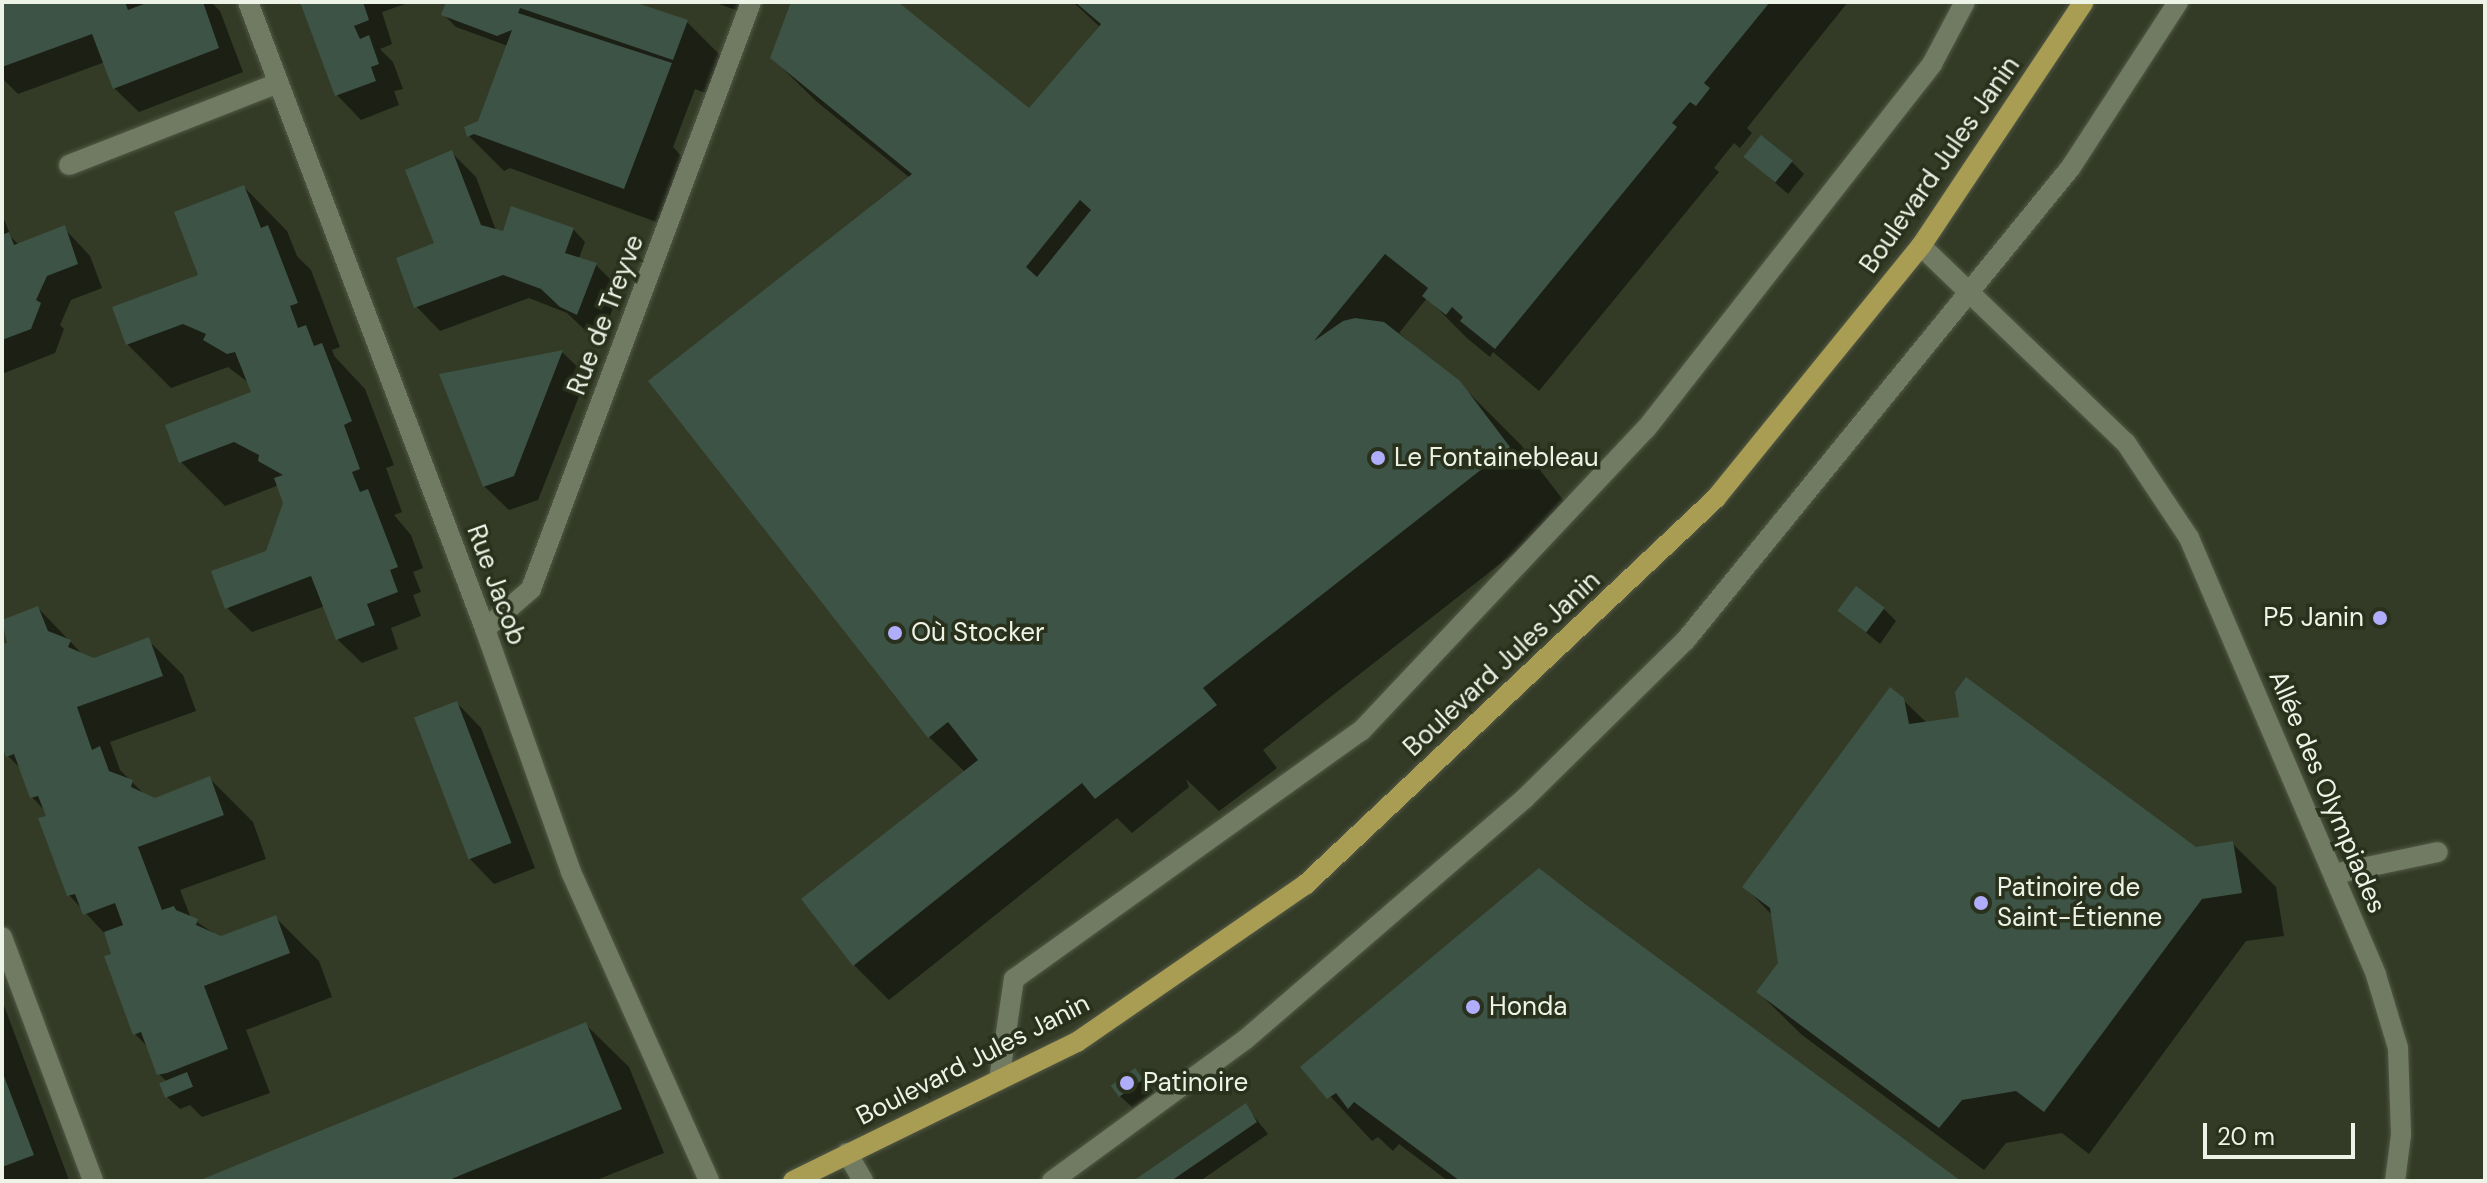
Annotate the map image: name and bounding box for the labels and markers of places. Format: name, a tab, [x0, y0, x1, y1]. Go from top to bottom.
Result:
place label: Le Fontainebleau	[1394, 442, 1599, 474]
marker: Le Fontainebleau	[1369, 449, 1387, 467]
place label: P5 Janin	[2263, 602, 2364, 634]
marker: P5 Janin	[2371, 609, 2389, 627]
place label: Où Stocker	[911, 617, 1045, 649]
marker: Où Stocker	[886, 624, 904, 642]
place label: Patinoire de Saint-Étienne	[1997, 872, 2162, 934]
marker: Patinoire de Saint-Étienne	[1972, 894, 1990, 912]
place label: Honda	[1489, 991, 1567, 1023]
marker: Honda	[1464, 998, 1482, 1016]
place label: Patinoire	[1143, 1067, 1248, 1099]
marker: Patinoire	[1118, 1074, 1136, 1092]

